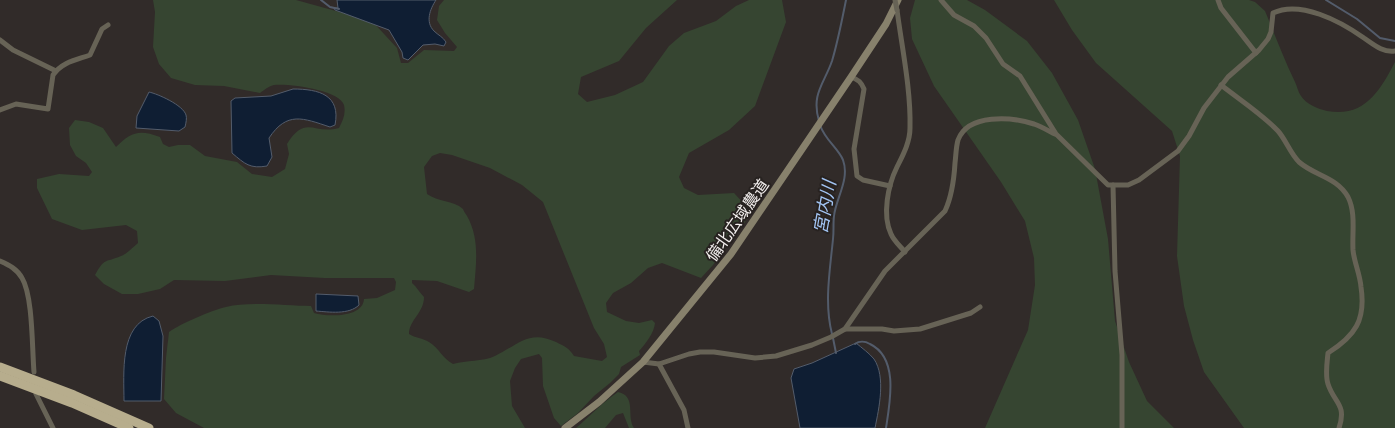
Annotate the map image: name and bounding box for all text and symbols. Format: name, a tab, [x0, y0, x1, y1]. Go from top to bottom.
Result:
street label: 備北広域農道	[703, 176, 774, 266]
water label: 宮内川	[810, 177, 843, 236]

